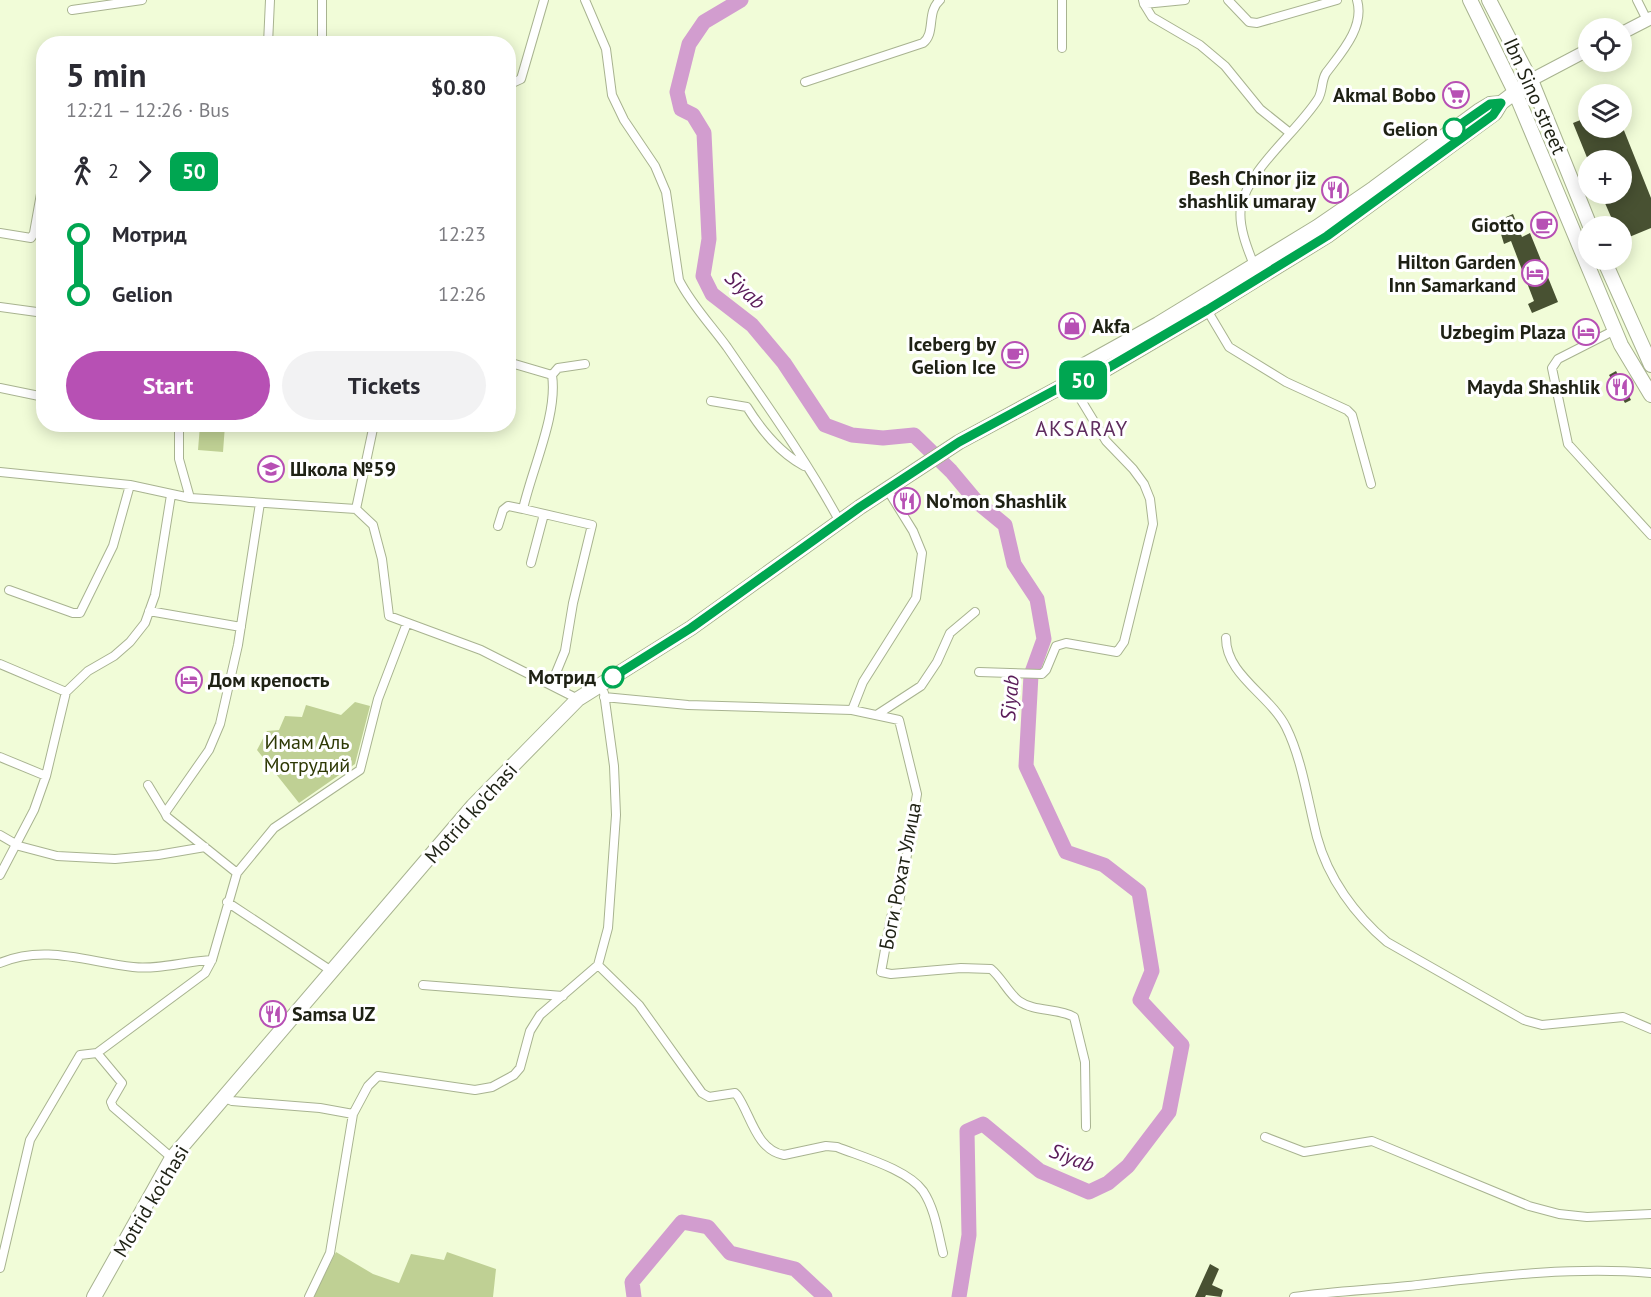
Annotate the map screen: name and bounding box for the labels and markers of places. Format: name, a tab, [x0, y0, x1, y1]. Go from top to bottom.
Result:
supermarket icon: Akmal Bobo	[1441, 80, 1471, 110]
place label: Akmal Bobo	[1333, 82, 1436, 108]
place label: Gelion	[1383, 116, 1438, 142]
marker: Gelion	[1443, 118, 1465, 140]
place label: Besh Chinor jiz shashlik umaray	[1179, 165, 1316, 214]
restaurant icon: Besh Chinor jiz shashlik umaray	[1320, 175, 1350, 205]
cafe icon: Giotto	[1529, 210, 1559, 240]
place label: Giotto	[1471, 212, 1524, 238]
place label: Hilton Garden Inn Samarkand	[1388, 249, 1516, 298]
hotel icon: Hilton Garden Inn Samarkand	[1520, 258, 1550, 288]
shop icon: Akfa	[1057, 311, 1087, 341]
place label: Akfa	[1092, 313, 1130, 339]
hotel icon: Uzbegim Plaza	[1571, 317, 1601, 347]
place label: Uzbegim Plaza	[1440, 319, 1566, 345]
place label: Iceberg by Gelion Ice	[908, 331, 996, 380]
cafe icon: Iceberg by Gelion Ice	[1000, 340, 1030, 370]
restaurant icon: Mayda Shashlik	[1605, 372, 1635, 402]
place label: Mayda Shashlik	[1467, 374, 1600, 400]
school or university icon: Школа №59	[256, 454, 286, 484]
place label: Школа №59	[290, 456, 396, 482]
restaurant icon: No'mon Shashlik	[892, 486, 922, 516]
place label: No'mon Shashlik	[926, 488, 1067, 514]
place label: Мотрид	[528, 664, 597, 690]
hotel icon: Дом крепость	[174, 665, 204, 695]
marker: Мотрид	[602, 666, 624, 688]
place label: Дом крепость	[208, 667, 330, 693]
restaurant icon: Samsa UZ	[258, 999, 288, 1029]
place label: Samsa UZ	[292, 1001, 376, 1027]

